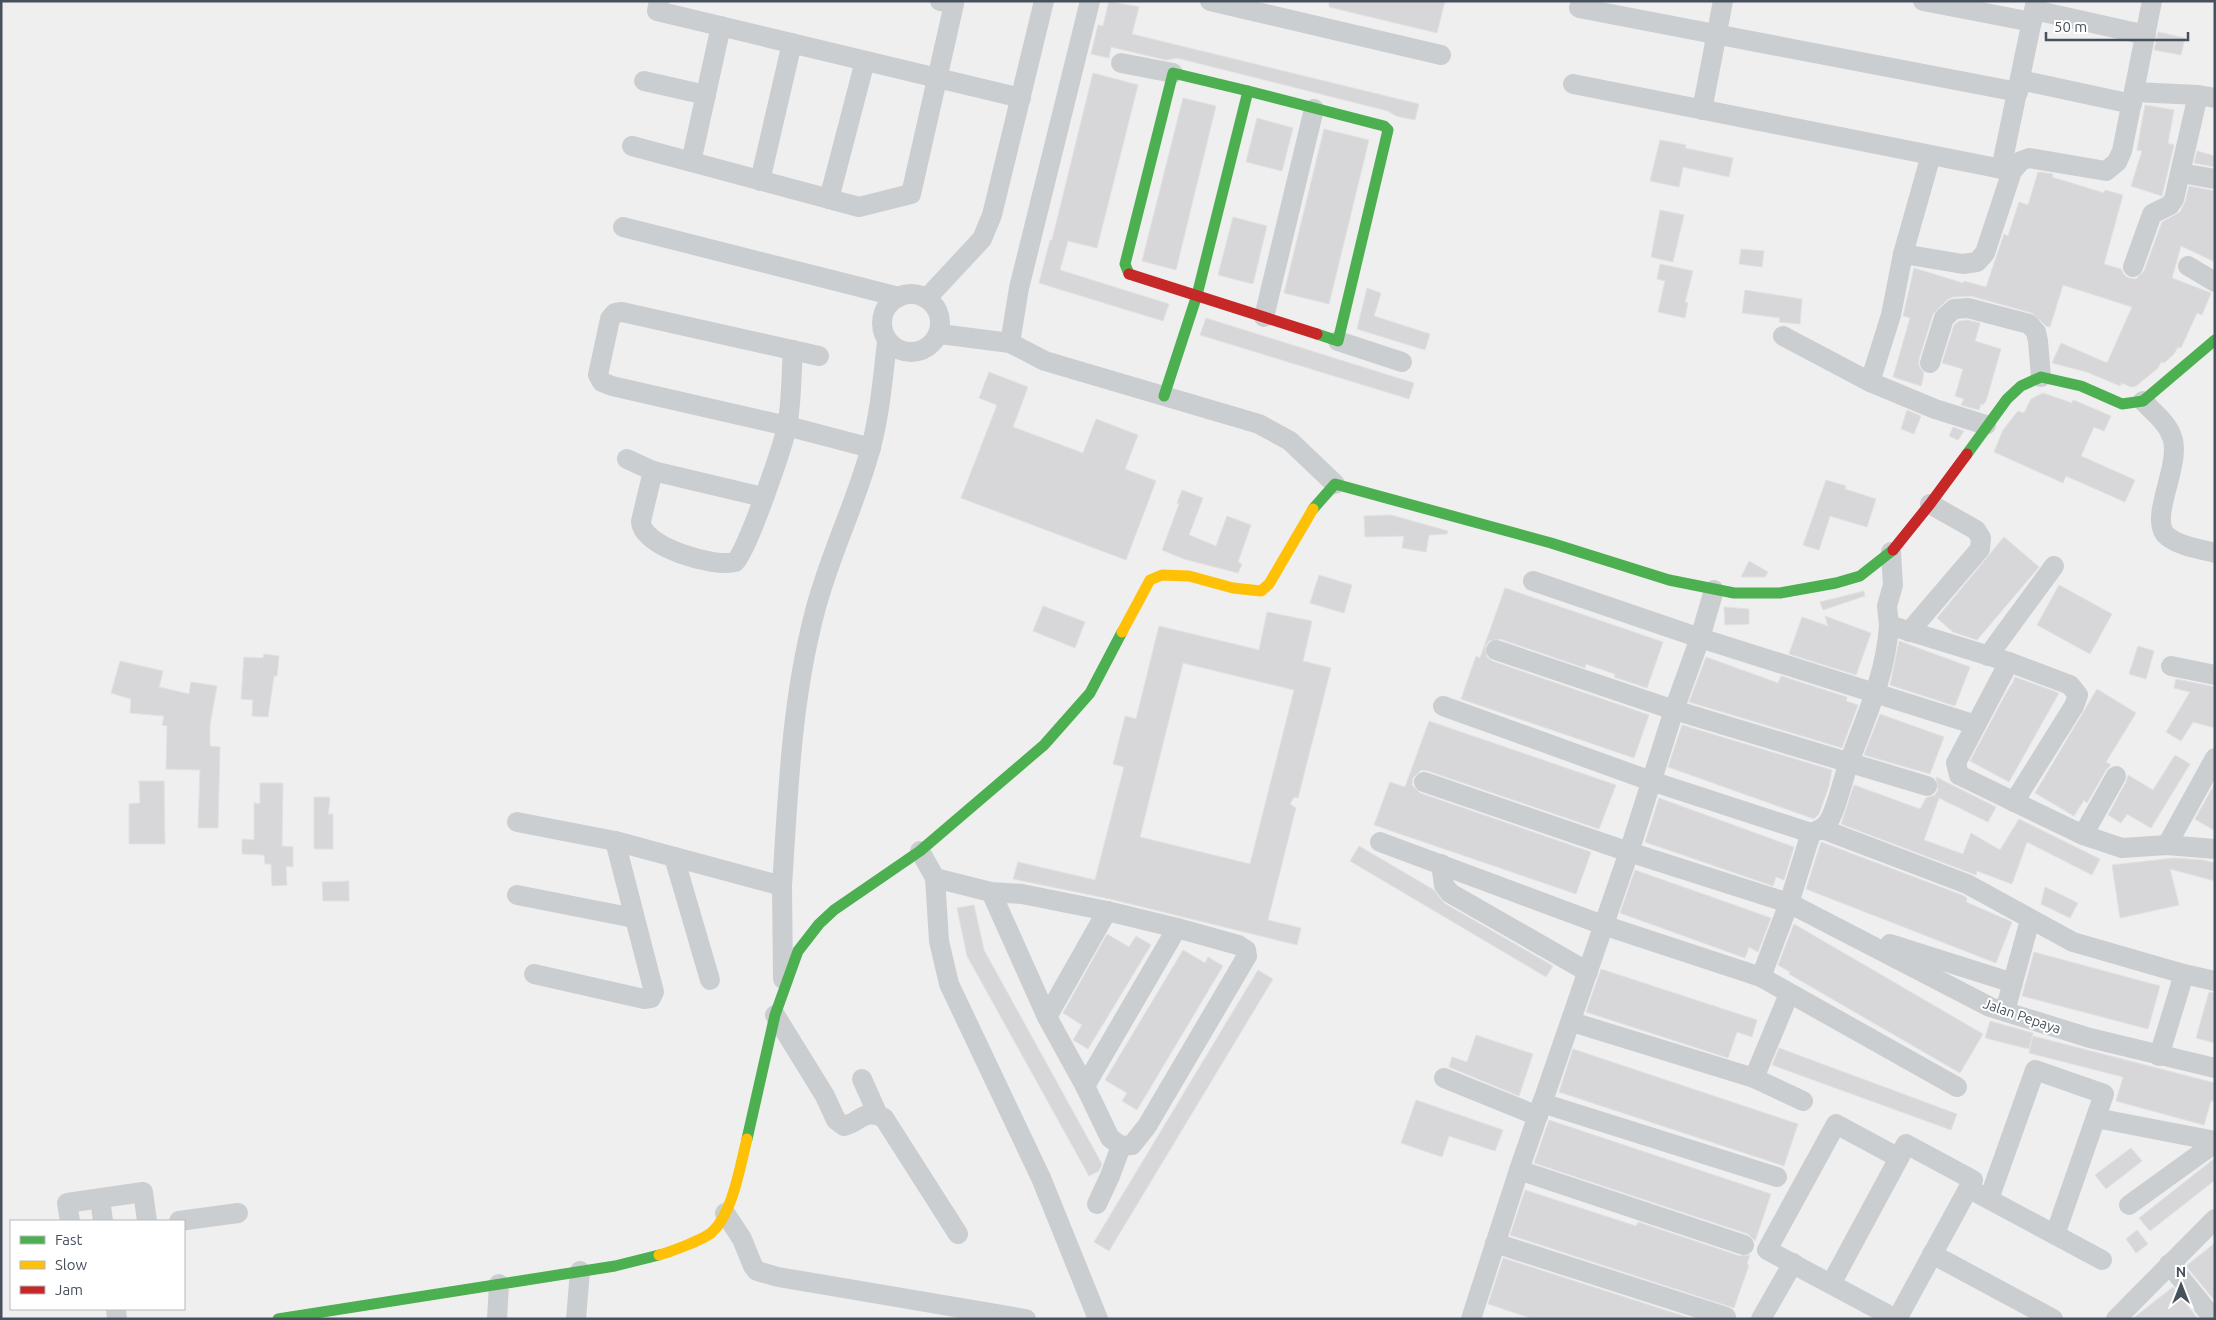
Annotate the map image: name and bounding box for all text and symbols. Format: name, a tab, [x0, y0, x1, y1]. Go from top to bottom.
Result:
scale bar	[2046, 10, 2188, 42]
text: 50 m	[2054, 18, 2087, 35]
street label: Jalan Pepaya	[1981, 995, 2063, 1037]
legend	[10, 1220, 185, 1310]
text: Fast	[55, 1231, 83, 1248]
text: Slow	[55, 1256, 88, 1273]
north arrow	[2156, 1260, 2206, 1310]
text: N	[2176, 1264, 2186, 1280]
text: Jam	[55, 1281, 83, 1298]

